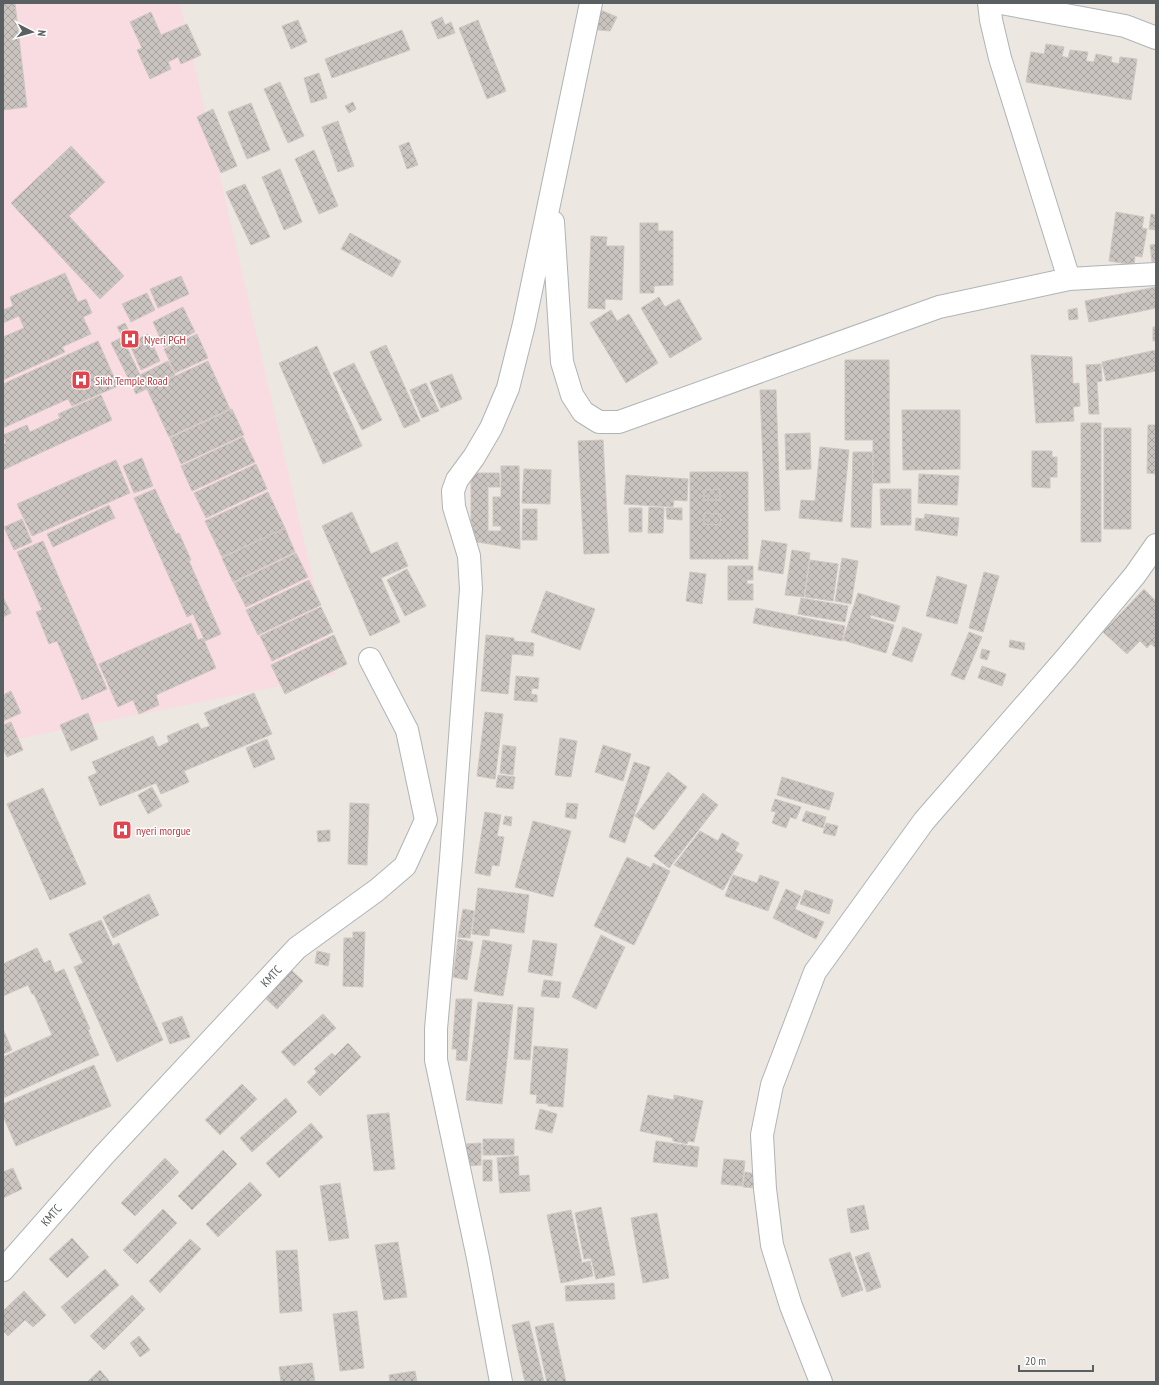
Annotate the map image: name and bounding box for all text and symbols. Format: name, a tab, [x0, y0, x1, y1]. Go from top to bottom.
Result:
north arrow	[12, 12, 52, 52]
text: N	[35, 29, 49, 37]
hospital icon: Nyeri PGH	[119, 328, 141, 350]
place label: Nyeri PGH	[144, 332, 186, 347]
hospital icon: Sikh Temple Road	[70, 369, 92, 391]
place label: Sikh Temple Road	[95, 373, 168, 388]
hospital icon: nyeri morgue	[111, 819, 133, 841]
place label: nyeri morgue	[136, 823, 191, 838]
street label: KMTC	[257, 962, 285, 990]
street label: KMTC	[37, 1201, 65, 1229]
scale bar	[1019, 1347, 1093, 1373]
text: 20 m	[1025, 1353, 1046, 1368]

